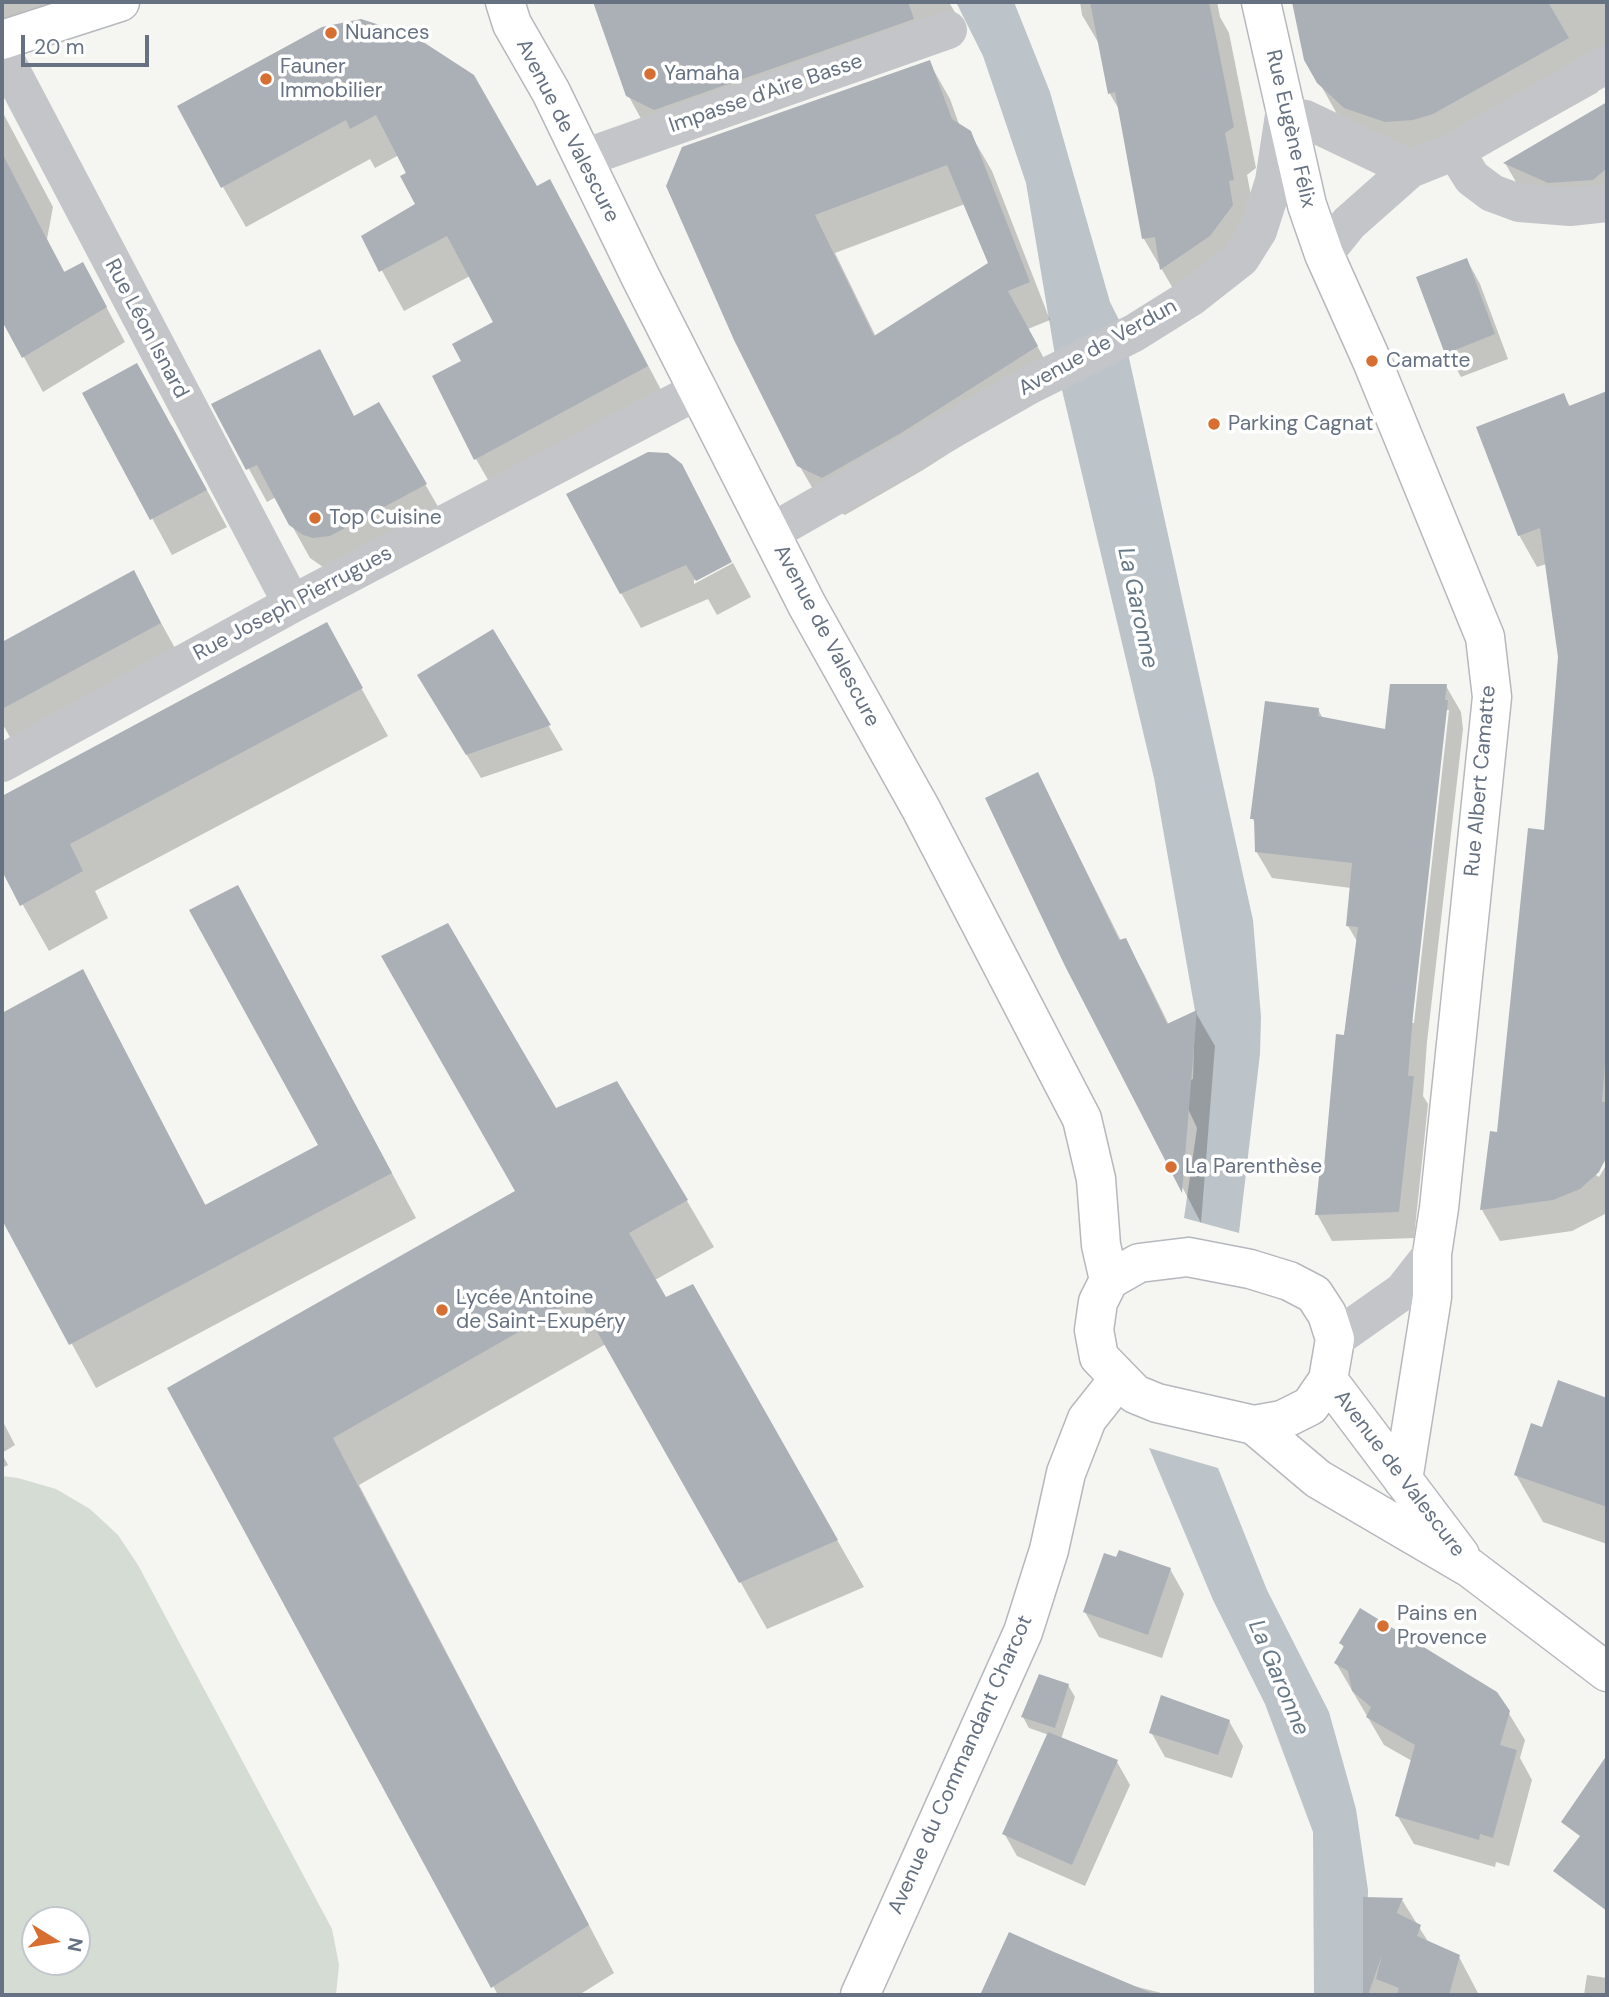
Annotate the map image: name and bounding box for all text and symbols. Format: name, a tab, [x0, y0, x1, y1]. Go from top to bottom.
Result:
place label: Nuances	[345, 20, 430, 46]
scale bar	[24, 21, 152, 65]
marker: Nuances	[323, 25, 339, 41]
text: 20 m	[34, 33, 85, 61]
street label: Avenue de Valescure	[510, 35, 624, 227]
street label: Rue Eugène Félix	[1260, 47, 1320, 211]
street label: Impasse d'Aire Basse	[666, 49, 866, 139]
place label: Fauner Immobilier	[280, 54, 382, 104]
place label: Yamaha	[664, 61, 740, 87]
marker: Yamaha	[642, 66, 658, 82]
marker: Fauner Immobilier	[258, 71, 274, 87]
street label: Rue Léon Isnard	[99, 255, 193, 403]
street label: Avenue de Verdun	[1015, 294, 1181, 402]
place label: Camatte	[1386, 348, 1470, 374]
marker: Camatte	[1364, 353, 1380, 369]
place label: Parking Cagnat	[1228, 411, 1373, 437]
marker: Parking Cagnat	[1206, 416, 1222, 432]
place label: Top Cuisine	[329, 505, 442, 531]
marker: Top Cuisine	[307, 510, 323, 526]
street label: Rue Joseph Pierrugues	[189, 541, 397, 667]
street label: Avenue de Valescure	[767, 541, 885, 731]
water label: La Garonne	[1111, 545, 1163, 671]
street label: Rue Albert Camatte	[1460, 684, 1502, 878]
place label: La Parenthèse	[1185, 1154, 1322, 1180]
marker: La Parenthèse	[1163, 1159, 1179, 1175]
place label: Lycée Antoine de Saint-Exupéry	[456, 1285, 626, 1335]
marker: Lycée Antoine de Saint-Exupéry	[434, 1302, 450, 1318]
street label: Avenue de Valescure	[1328, 1386, 1470, 1562]
place label: Pains en Provence	[1397, 1601, 1487, 1651]
street label: Avenue du Commandant Charcot	[883, 1612, 1039, 1918]
water label: La Garonne	[1241, 1616, 1315, 1740]
marker: Pains en Provence	[1375, 1618, 1391, 1634]
north arrow	[21, 1906, 91, 1976]
text: N	[62, 1936, 89, 1954]

